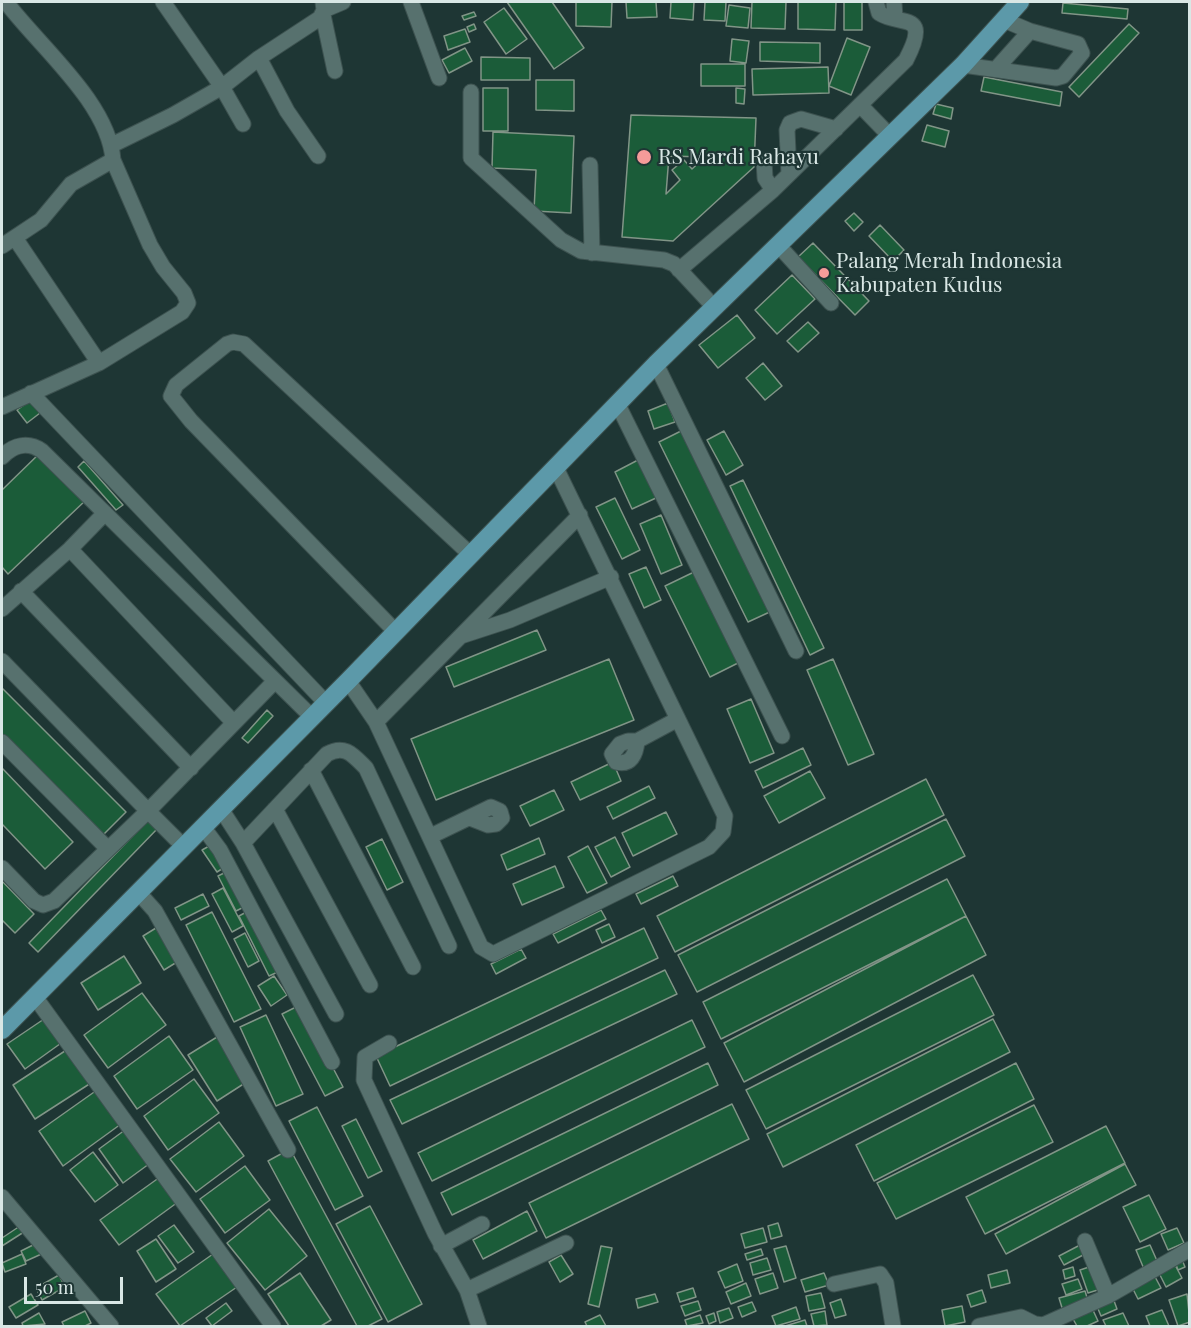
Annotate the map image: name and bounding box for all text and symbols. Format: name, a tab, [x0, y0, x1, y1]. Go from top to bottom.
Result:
place label: RS Mardi Rahayu	[658, 144, 819, 170]
marker: RS Mardi Rahayu	[635, 148, 653, 166]
place label: Palang Merah Indonesia Kabupaten Kudus	[836, 248, 1062, 298]
marker: Palang Merah Indonesia Kabupaten Kudus	[817, 266, 831, 280]
scale bar	[27, 1265, 126, 1303]
text: 50 m	[35, 1275, 74, 1299]

